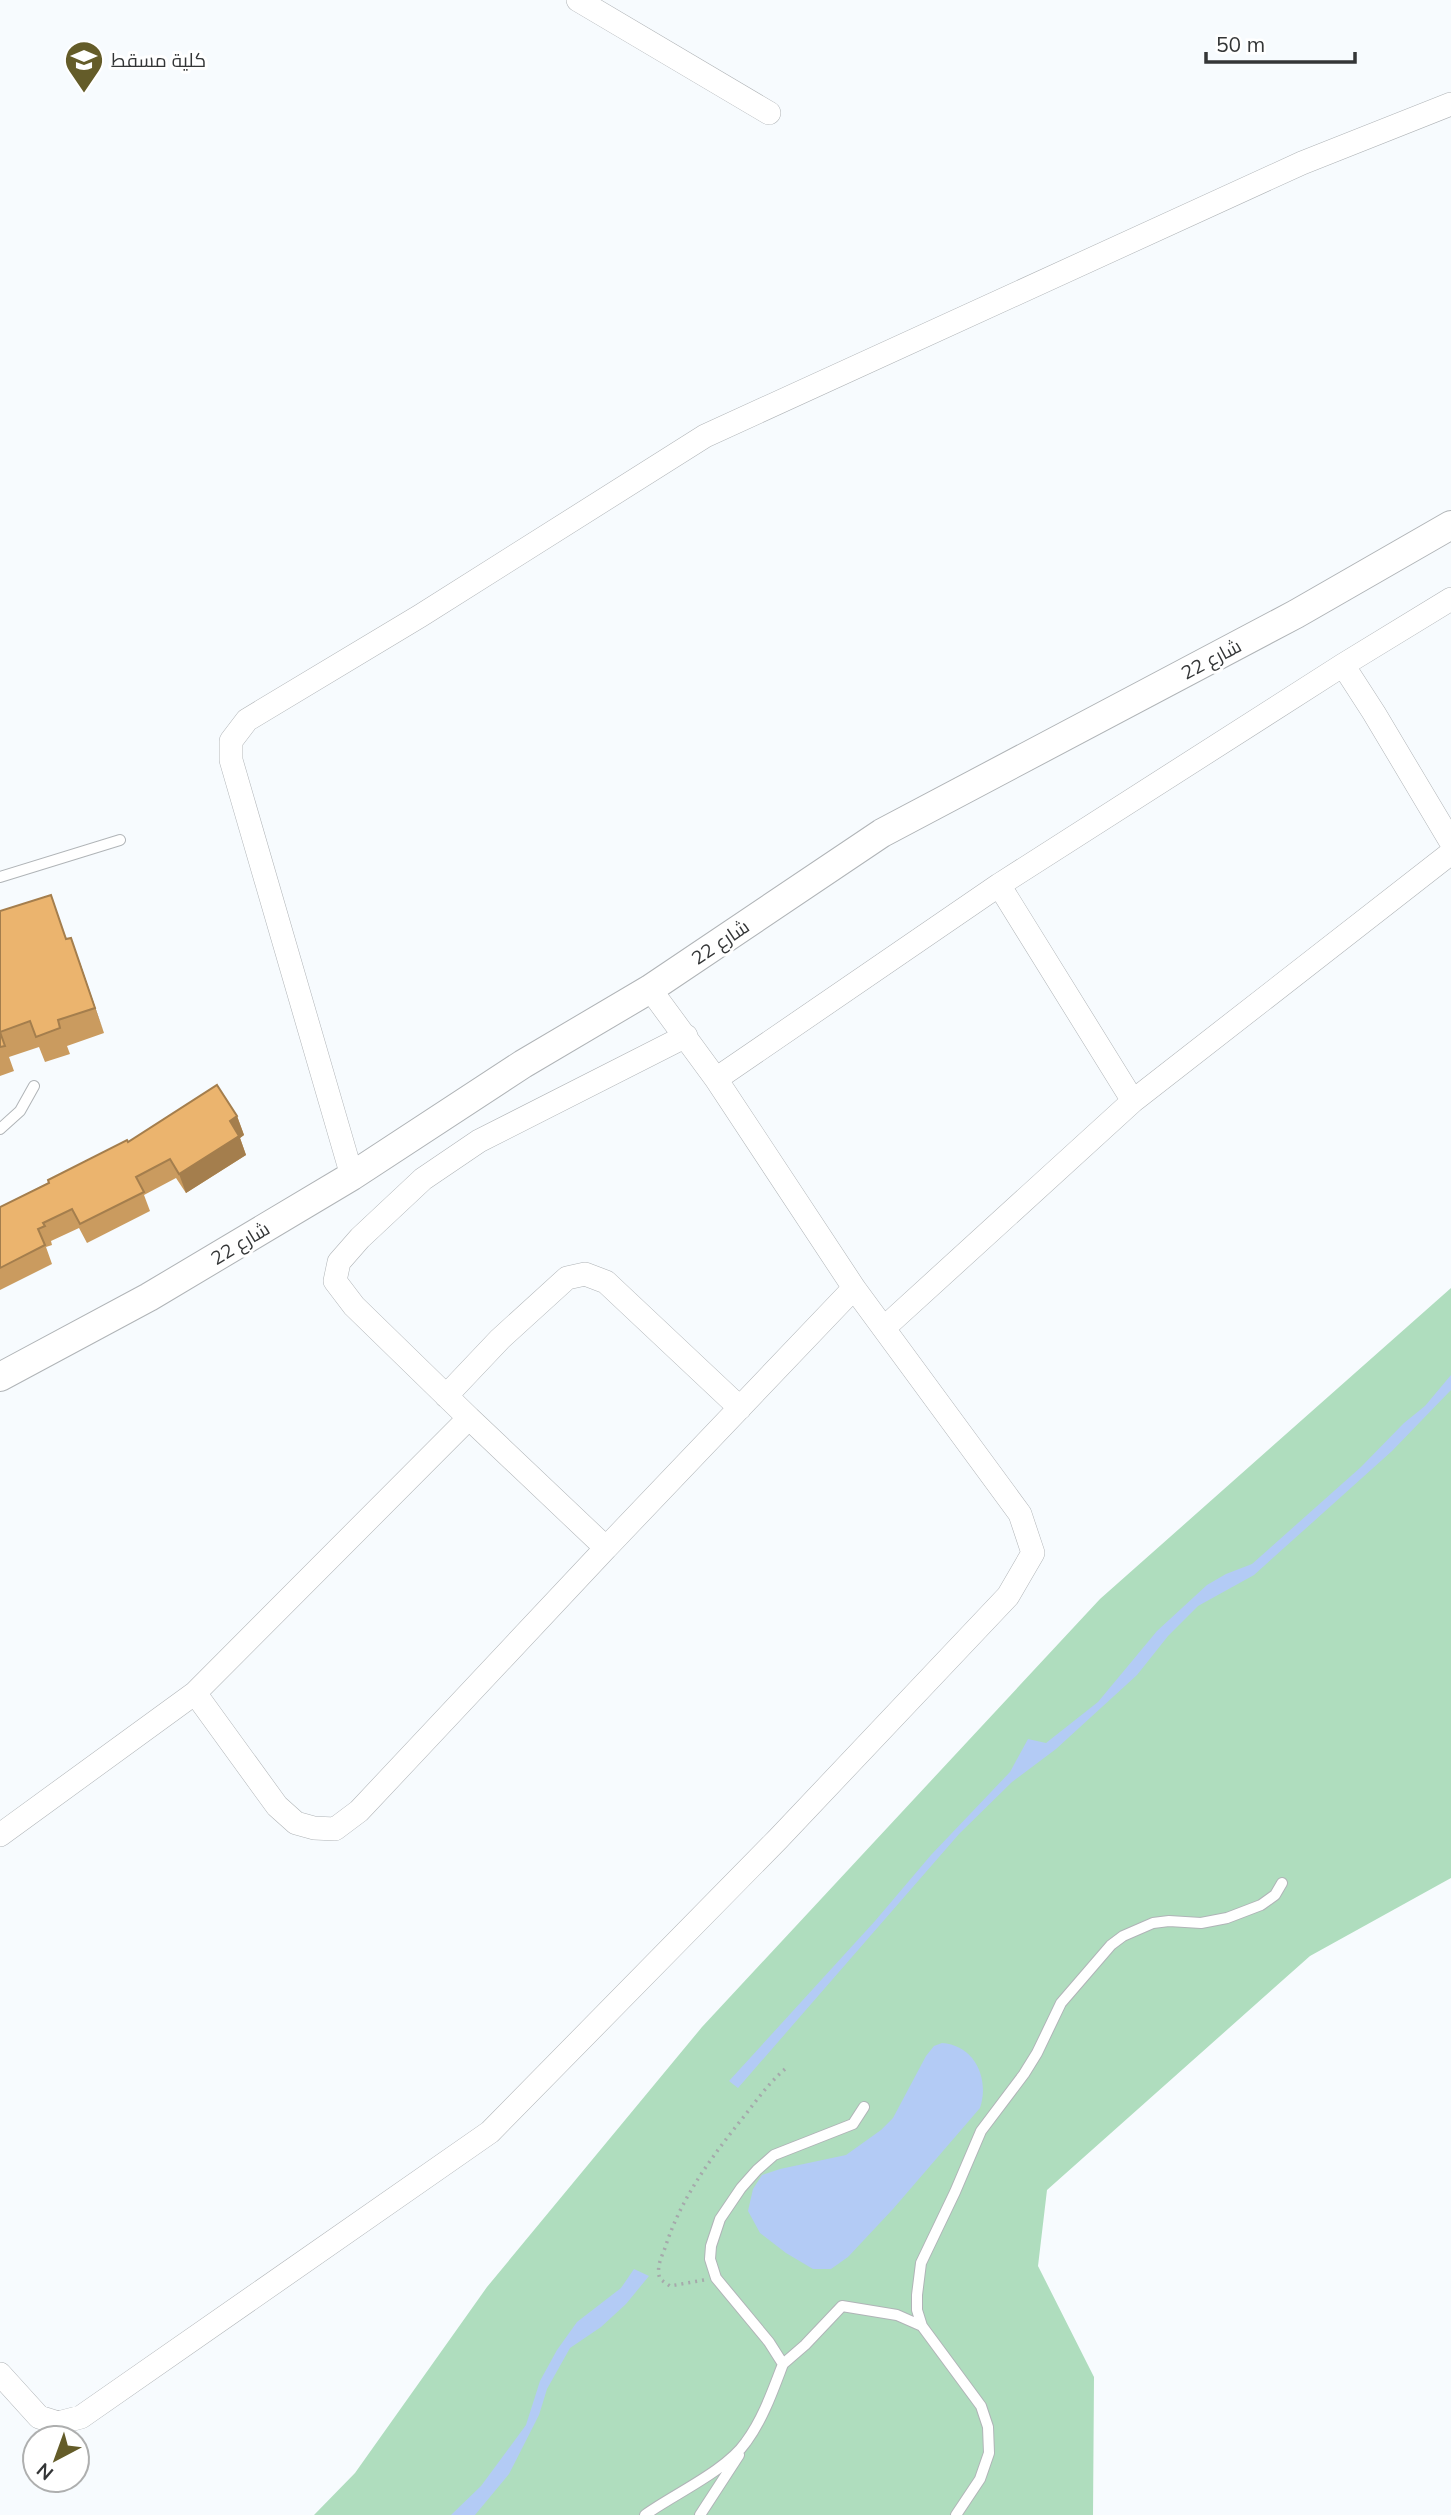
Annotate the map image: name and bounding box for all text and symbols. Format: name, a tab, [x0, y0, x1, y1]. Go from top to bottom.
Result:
scale bar	[1206, 21, 1355, 65]
text: 50 m	[1216, 31, 1265, 57]
school or university icon: كلية مسقط	[63, 39, 105, 94]
place label: كلية مسقط	[111, 48, 206, 72]
street label: شارع 22	[1177, 633, 1246, 687]
street label: شارع 22	[687, 914, 755, 972]
street label: شارع 22	[206, 1216, 275, 1272]
north arrow	[21, 2424, 91, 2494]
text: N	[32, 2458, 58, 2486]

